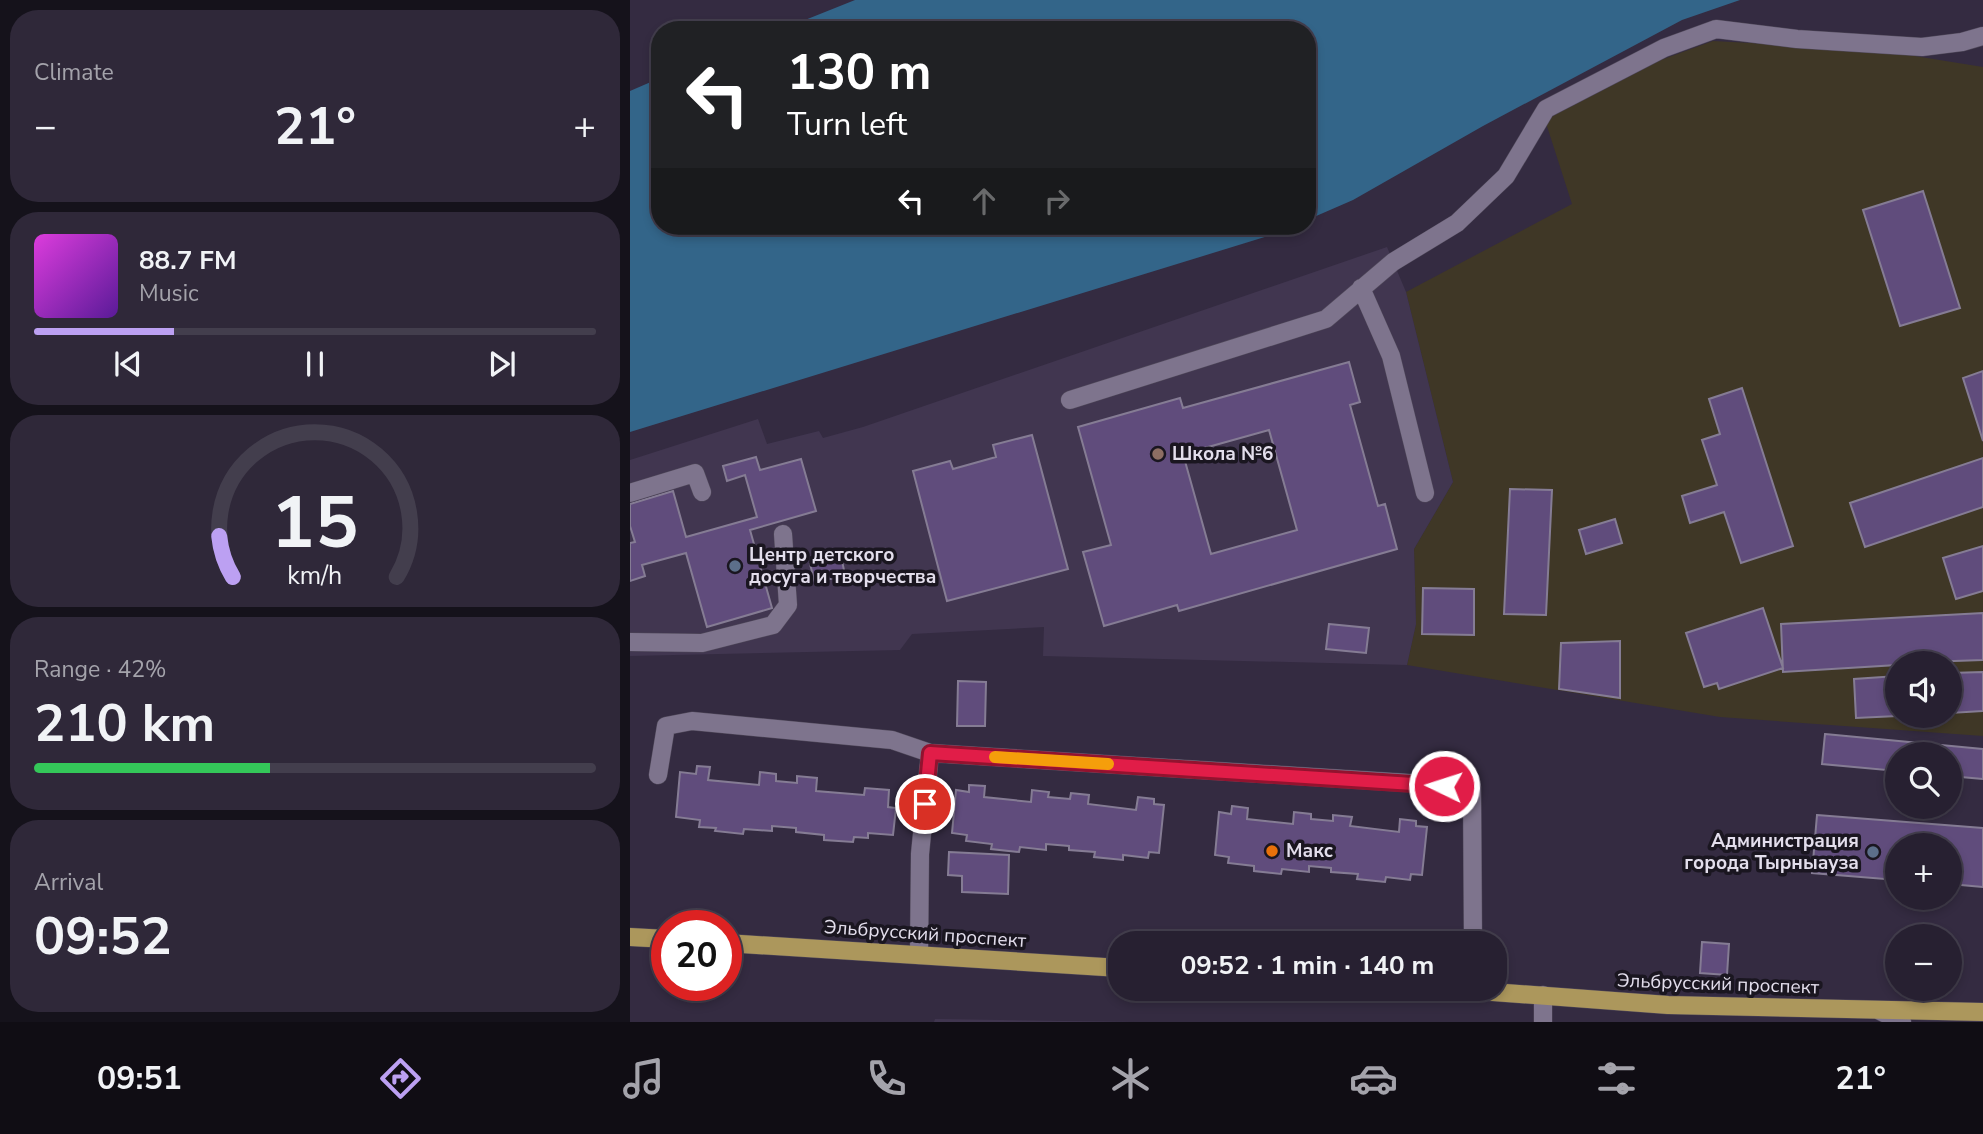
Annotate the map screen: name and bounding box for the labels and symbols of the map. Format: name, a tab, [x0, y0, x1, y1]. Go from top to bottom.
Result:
place label: Школа №6	[1172, 441, 1273, 467]
marker: Школа №6	[1150, 446, 1166, 462]
place label: Центр детского досуга и творчества	[749, 542, 936, 590]
marker: Центр детского досуга и творчества	[727, 558, 743, 574]
position arrow	[1407, 749, 1481, 823]
pin	[895, 774, 955, 834]
place label: Администрация города Тырныауза	[1684, 828, 1859, 876]
place label: Макс	[1286, 838, 1333, 864]
marker: Макс	[1264, 843, 1280, 859]
marker: Администрация города Тырныауза	[1865, 844, 1881, 860]
speed limit sign: 20	[651, 910, 742, 1001]
street label: Эльбрусский проспект	[823, 914, 1027, 954]
street label: Эльбрусский проспект	[1616, 967, 1820, 1001]

